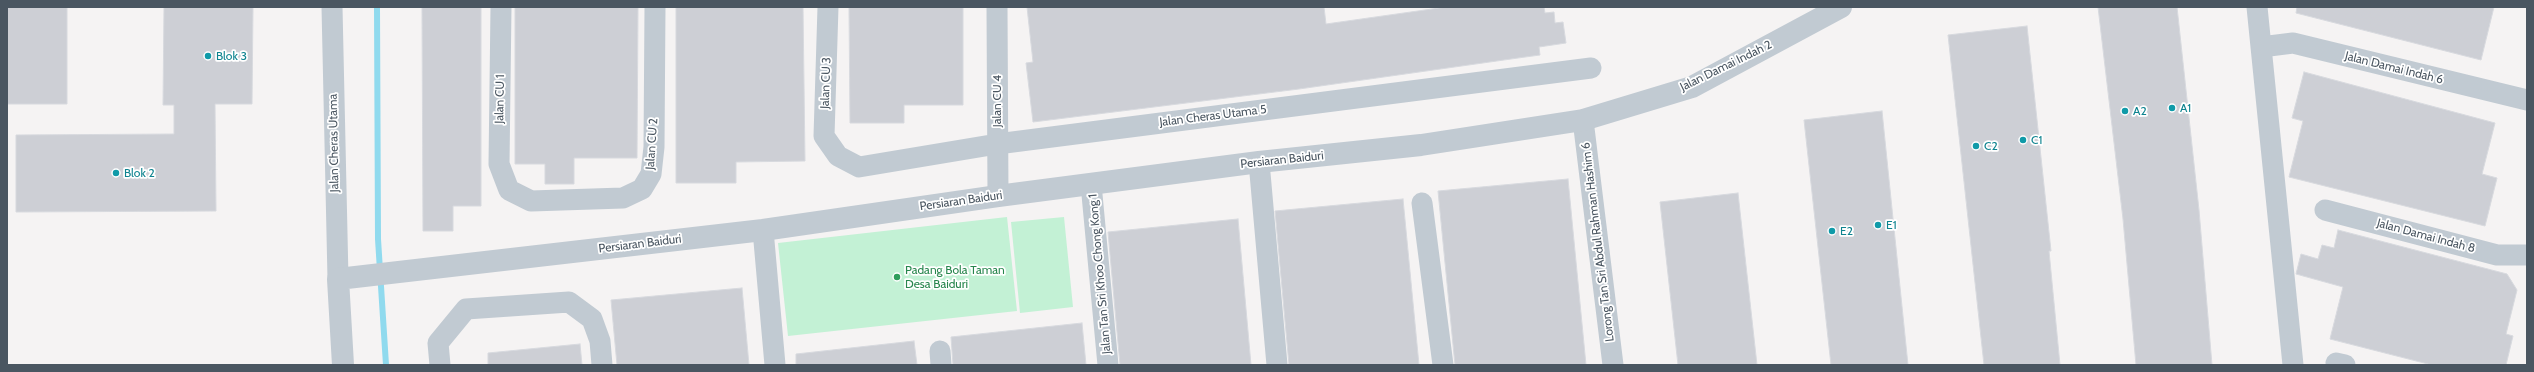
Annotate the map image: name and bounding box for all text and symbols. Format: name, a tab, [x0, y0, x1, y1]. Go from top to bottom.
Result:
street label: Jalan Damai Indah 2	[1678, 38, 1774, 94]
place label: Blok 3	[216, 49, 247, 63]
street label: Jalan Damai Indah 6	[2343, 49, 2445, 87]
marker: Blok 3	[203, 51, 213, 61]
street label: Jalan CU 3	[818, 57, 834, 109]
street label: Jalan CU 1	[492, 74, 508, 124]
street label: Jalan CU 4	[990, 75, 1004, 127]
street label: Jalan Cheras Utama	[326, 94, 342, 192]
place label: A1	[2180, 101, 2191, 115]
street label: Jalan Cheras Utama 5	[1159, 102, 1267, 130]
marker: A1	[2167, 103, 2177, 113]
place label: A2	[2133, 104, 2147, 118]
marker: A2	[2120, 106, 2130, 116]
street label: Jalan CU 2	[643, 118, 661, 170]
place label: C1	[2031, 133, 2042, 147]
marker: C1	[2018, 135, 2028, 145]
place label: C2	[1984, 139, 1998, 153]
street label: Lorong Tan Sri Abdul Rahman Hashim 6	[1579, 141, 1617, 343]
marker: C2	[1971, 141, 1981, 151]
street label: Persiaran Baiduri	[1240, 148, 1324, 172]
place label: Blok 2	[124, 166, 155, 180]
marker: Blok 2	[111, 168, 121, 178]
street label: Persiaran Baiduri	[919, 188, 1003, 214]
street label: Jalan Tan Sri Khoo Chong Kong 1	[1086, 193, 1114, 355]
street label: Jalan Damai Indah 8	[2375, 216, 2477, 256]
place label: E1	[1886, 218, 1897, 232]
marker: E1	[1873, 220, 1883, 230]
place label: E2	[1840, 224, 1853, 238]
marker: E2	[1827, 226, 1837, 236]
street label: Persiaran Baiduri	[598, 232, 682, 256]
place label: Padang Bola Taman Desa Baiduri	[905, 263, 1005, 291]
marker: Padang Bola Taman Desa Baiduri	[892, 272, 902, 282]

